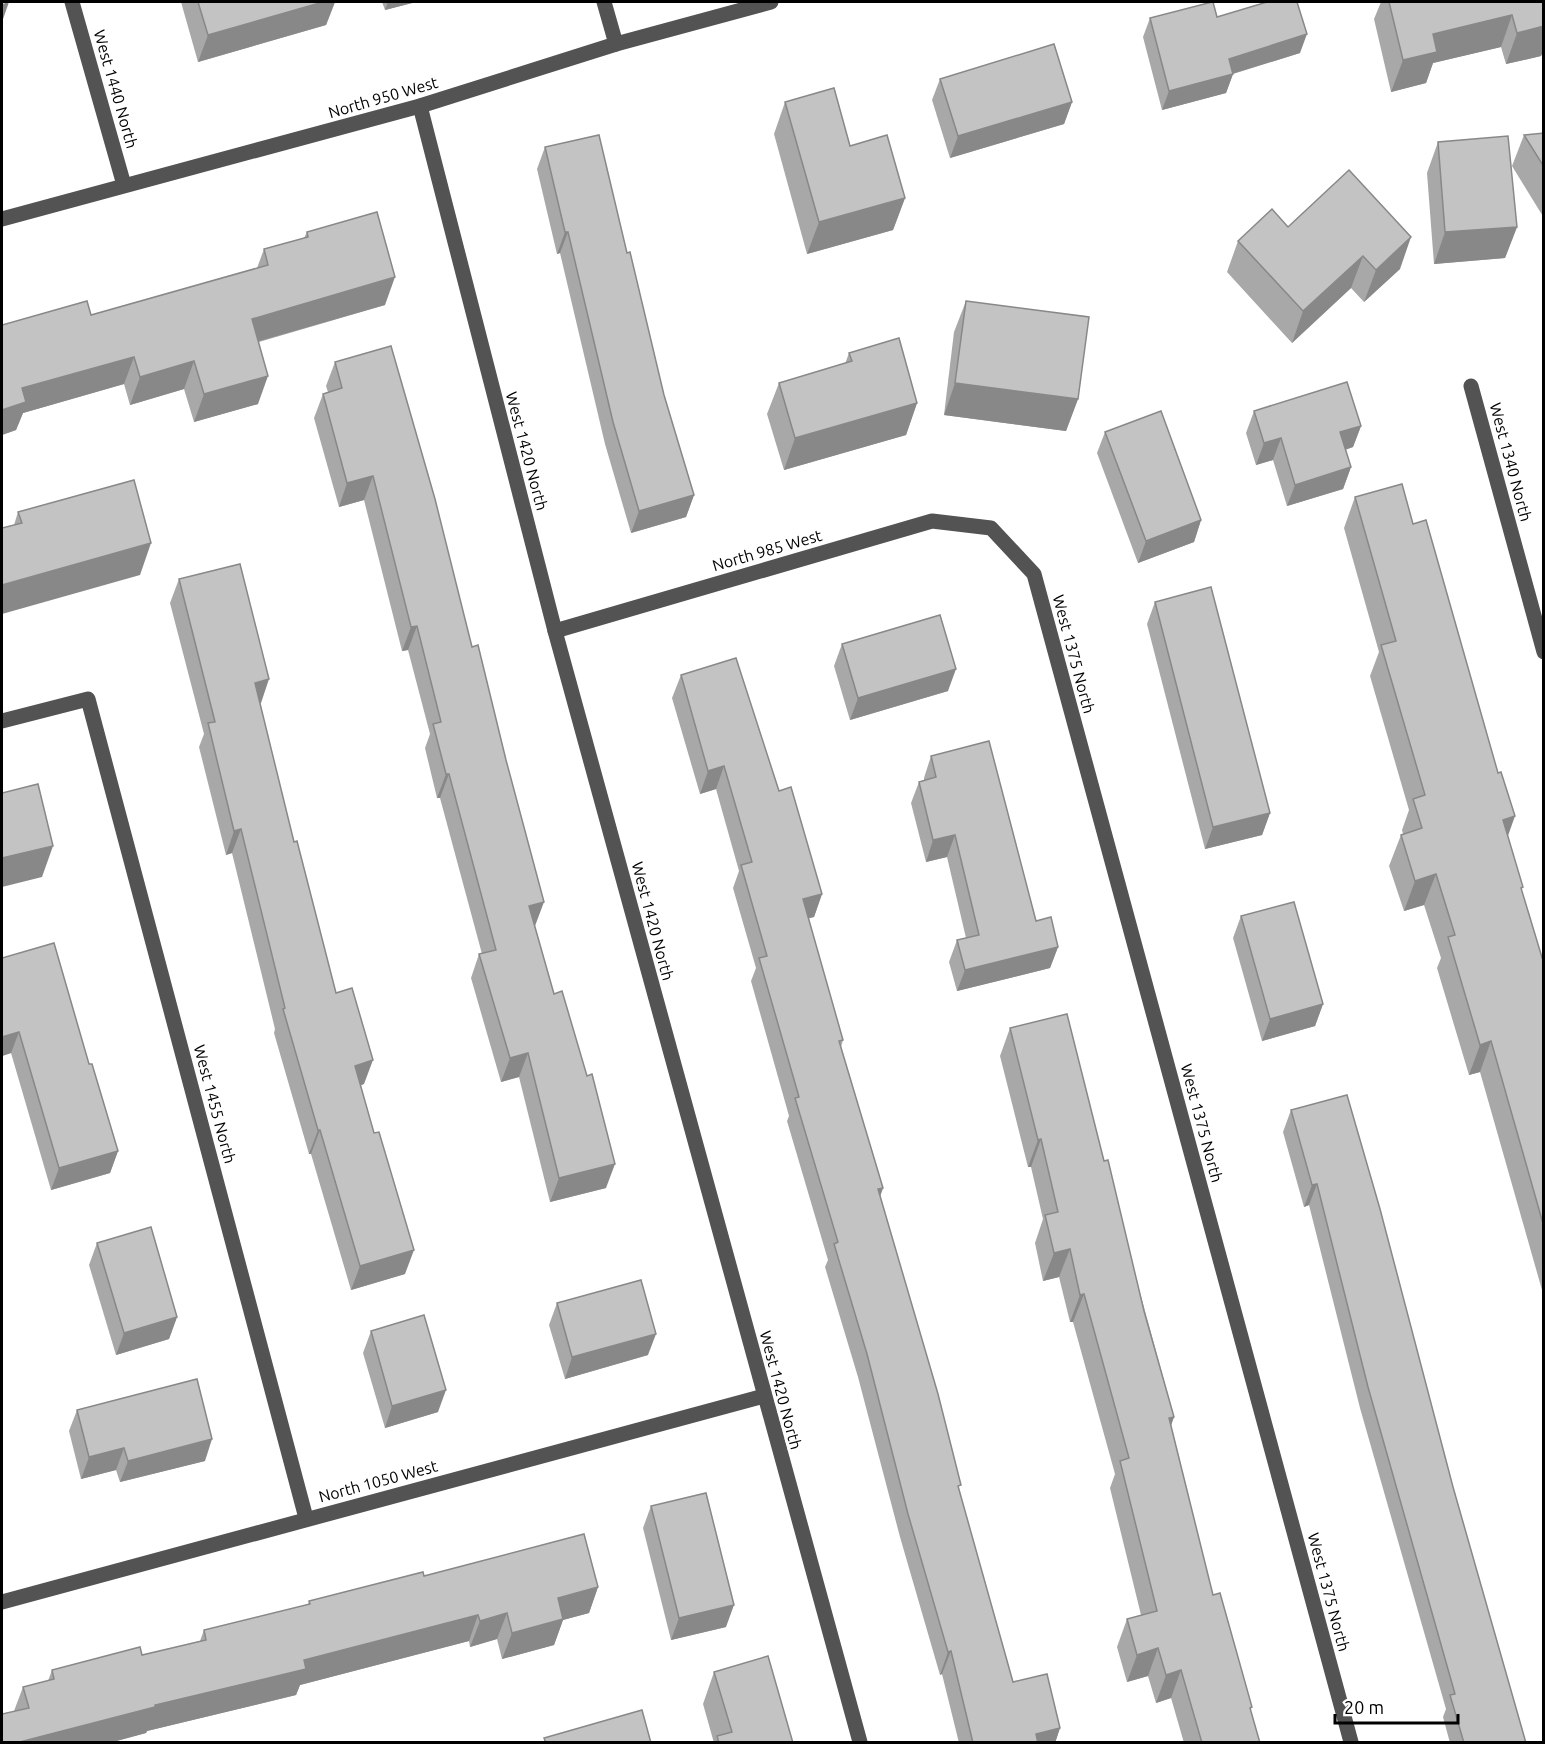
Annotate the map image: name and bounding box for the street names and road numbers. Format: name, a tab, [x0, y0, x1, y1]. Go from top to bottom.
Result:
street label: West 1440 North	[90, 28, 142, 150]
street label: North 950 West	[326, 73, 441, 121]
street label: West 1420 North	[502, 390, 552, 512]
street label: West 1340 North	[1486, 401, 1536, 523]
street label: North 985 West	[710, 526, 825, 574]
street label: West 1375 North	[1049, 593, 1099, 715]
street label: West 1420 North	[628, 860, 678, 982]
street label: West 1455 North	[190, 1043, 240, 1165]
street label: West 1375 North	[1177, 1062, 1227, 1184]
street label: West 1420 North	[756, 1329, 806, 1451]
street label: North 1050 West	[317, 1456, 440, 1506]
street label: West 1375 North	[1304, 1531, 1354, 1653]

